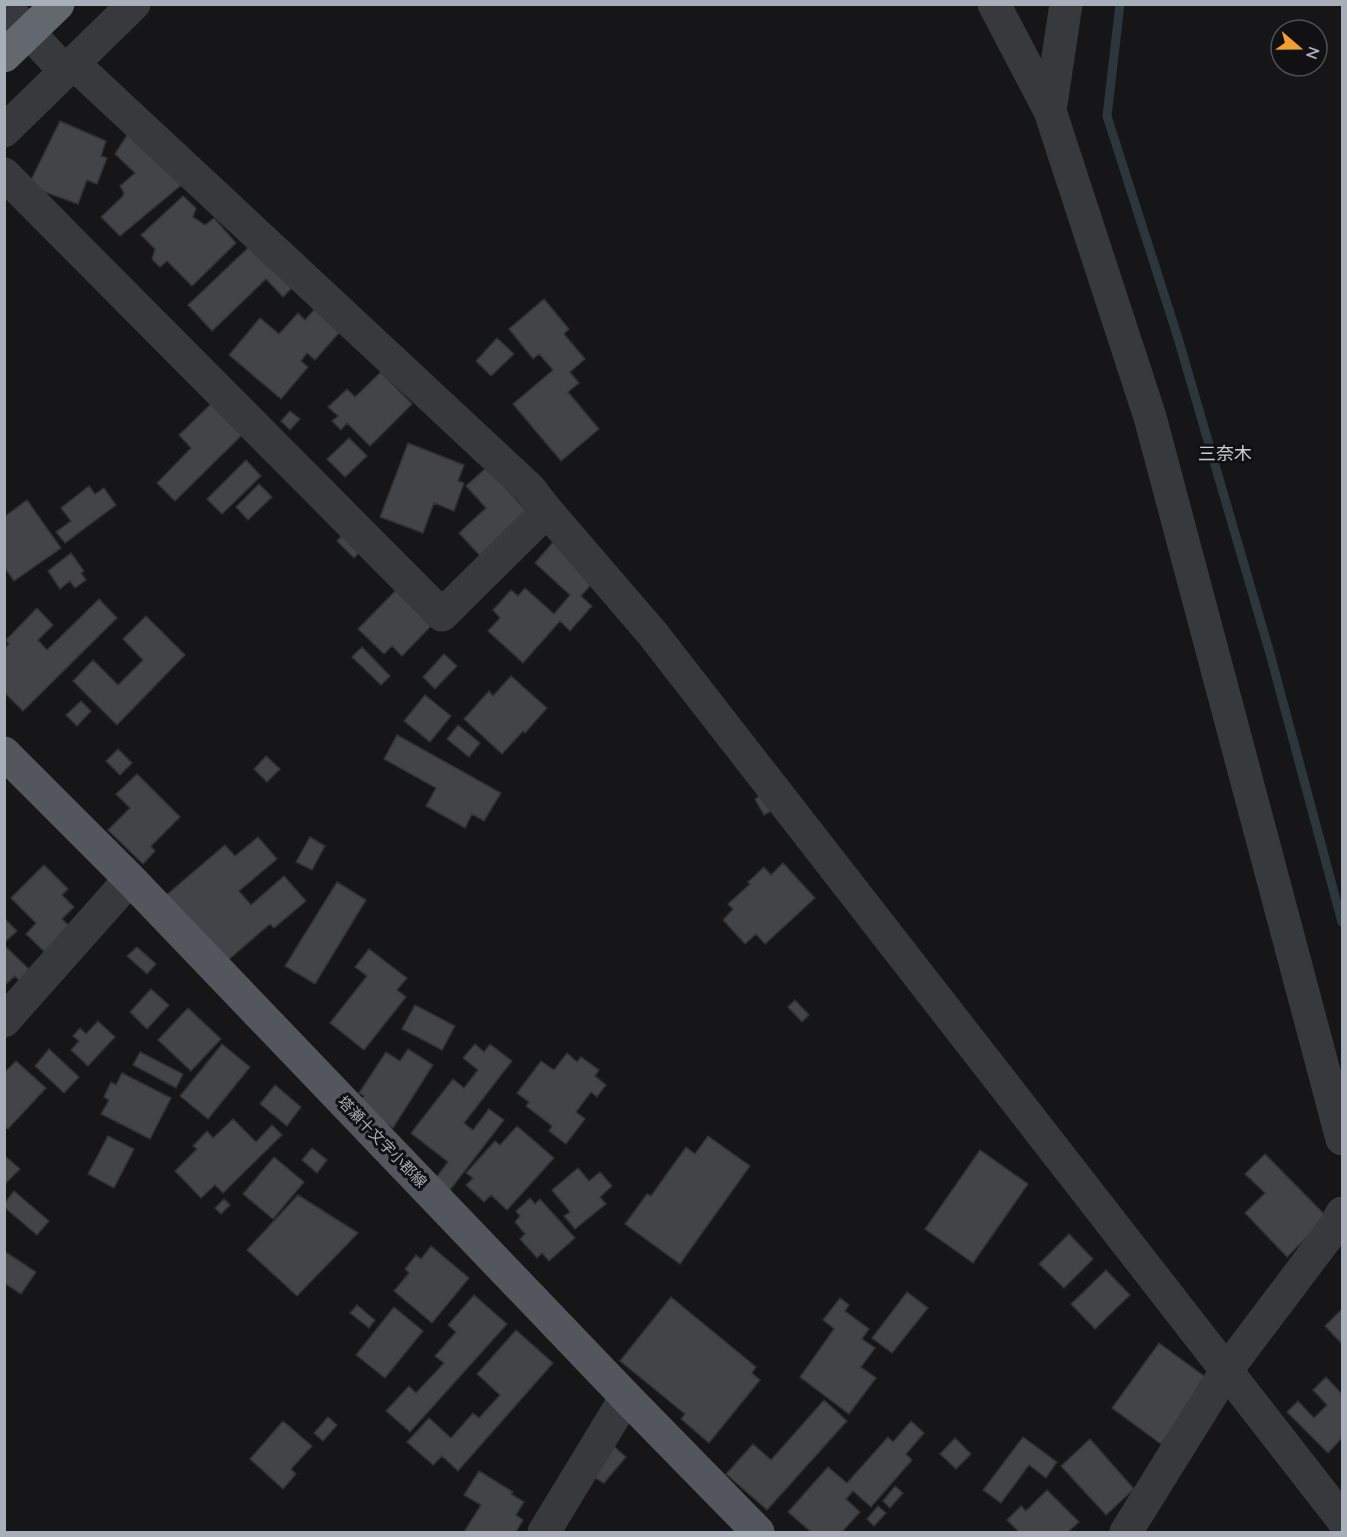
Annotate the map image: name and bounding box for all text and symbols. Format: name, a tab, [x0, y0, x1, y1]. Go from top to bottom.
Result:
north arrow	[1269, 18, 1329, 78]
text: N	[1302, 44, 1325, 62]
district label: 三奈木	[1198, 442, 1252, 465]
street label: 塔瀬十文字小郡線	[334, 1092, 431, 1191]

